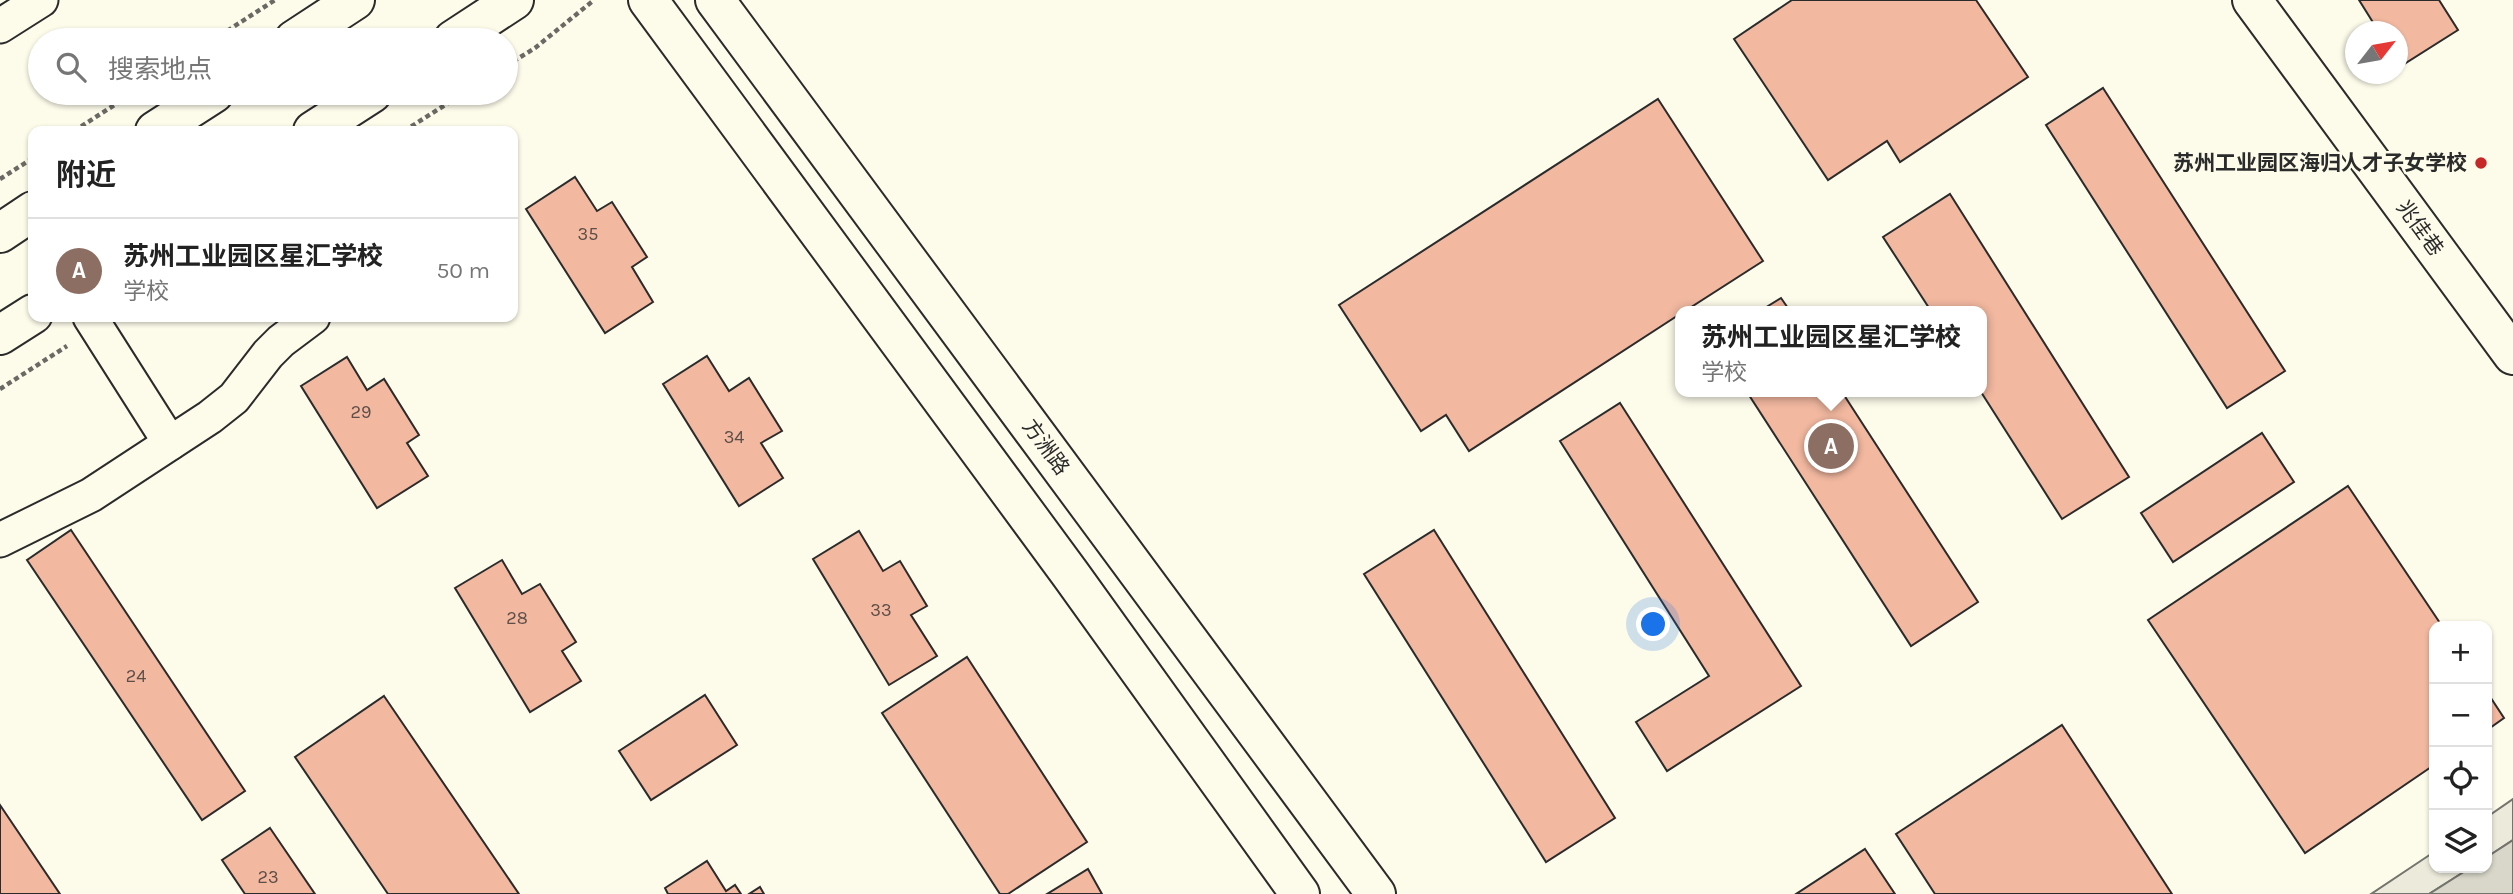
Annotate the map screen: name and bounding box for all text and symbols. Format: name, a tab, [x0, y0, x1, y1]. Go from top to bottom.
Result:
north arrow	[2345, 21, 2408, 84]
search box	[28, 28, 518, 105]
icon: search	[52, 48, 90, 86]
text: 搜索地点	[108, 54, 212, 85]
place label: 苏州工业园区海归人才子女学校	[2173, 151, 2467, 175]
marker: 苏州工业园区海归人才子女学校	[2473, 155, 2489, 171]
text: 附近	[56, 157, 116, 193]
street label: 兆佳巷	[2392, 195, 2448, 261]
house number: 35	[578, 223, 598, 245]
text: 苏州工业园区星汇学校	[123, 241, 383, 272]
text: A	[72, 257, 86, 284]
text: 50 m	[436, 257, 490, 284]
text: 学校	[123, 278, 169, 305]
popup	[1675, 306, 1987, 397]
text: 苏州工业园区星汇学校	[1701, 322, 1961, 353]
text: 学校	[1701, 359, 1747, 386]
house number: 29	[351, 401, 371, 423]
street label: 方洲路	[1018, 414, 1074, 480]
pin: A	[1808, 420, 1854, 472]
house number: 34	[724, 426, 744, 448]
house number: 33	[870, 599, 892, 621]
house number: 28	[506, 607, 528, 629]
your location	[1636, 607, 1670, 641]
map controls	[2429, 621, 2492, 873]
button: +	[2429, 621, 2492, 684]
house number: 24	[126, 665, 146, 687]
button: −	[2429, 684, 2492, 747]
button: locate	[2429, 747, 2492, 810]
button: layers	[2429, 810, 2492, 873]
house number: 23	[257, 866, 279, 888]

